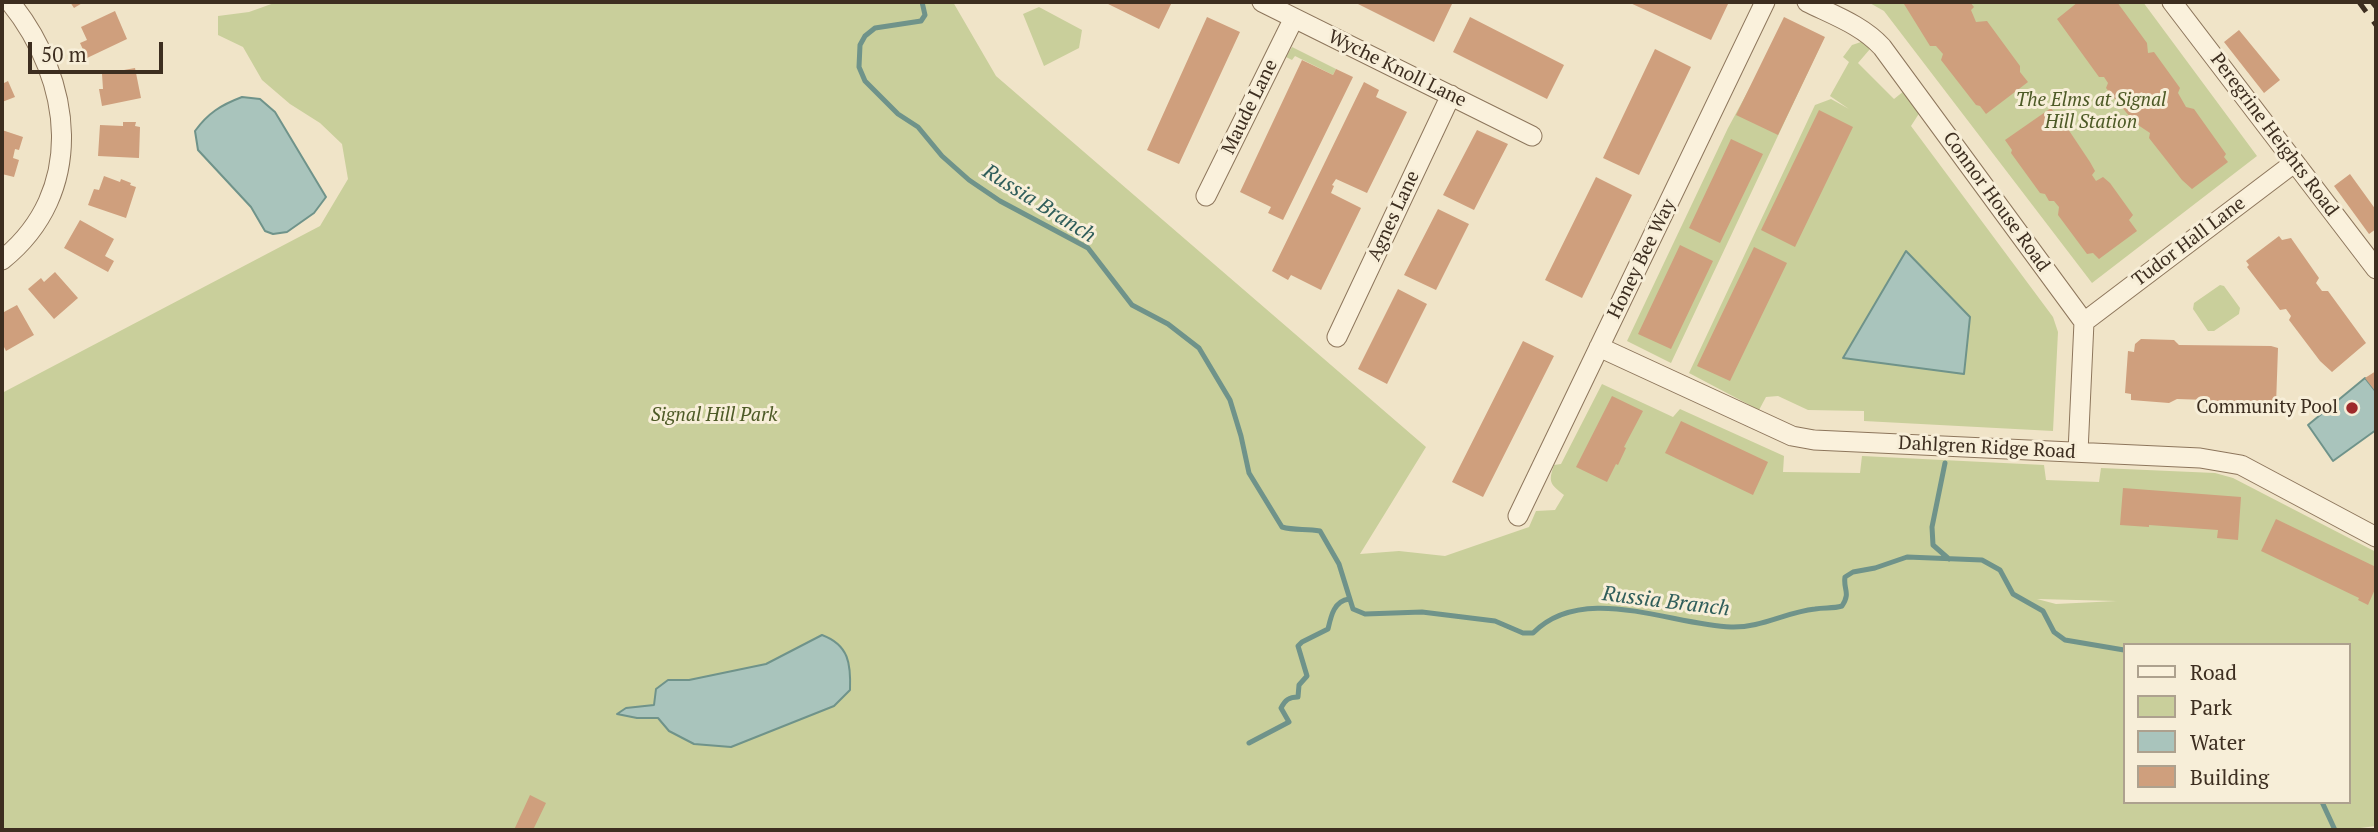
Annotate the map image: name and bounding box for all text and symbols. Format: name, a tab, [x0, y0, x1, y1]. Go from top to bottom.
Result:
street label: Wyche Knoll Lane	[1324, 26, 1470, 112]
scale bar	[32, 28, 166, 72]
text: 50 m	[41, 40, 87, 68]
street label: Peregrine Heights Road	[2205, 49, 2343, 221]
street label: Maude Lane	[1217, 56, 1283, 158]
park label: The Elms at Signal Hill Station	[2016, 90, 2166, 134]
street label: Connor House Road	[1938, 128, 2054, 276]
water label: Russia Branch	[978, 159, 1100, 249]
street label: Agnes Lane	[1363, 167, 1425, 265]
street label: Tudor Hall Lane	[2128, 192, 2250, 292]
street label: Honey Bee Way	[1603, 196, 1681, 322]
place label: Community Pool	[2196, 397, 2338, 419]
marker: Community Pool	[2344, 400, 2360, 416]
park label: Signal Hill Park	[651, 405, 777, 427]
street label: Dahlgren Ridge Road	[1898, 432, 2076, 464]
water label: Russia Branch	[1601, 582, 1731, 622]
legend	[2122, 643, 2350, 804]
text: Road	[2190, 658, 2237, 686]
text: Park	[2190, 693, 2232, 721]
text: Water	[2190, 728, 2245, 756]
text: Building	[2190, 763, 2269, 791]

